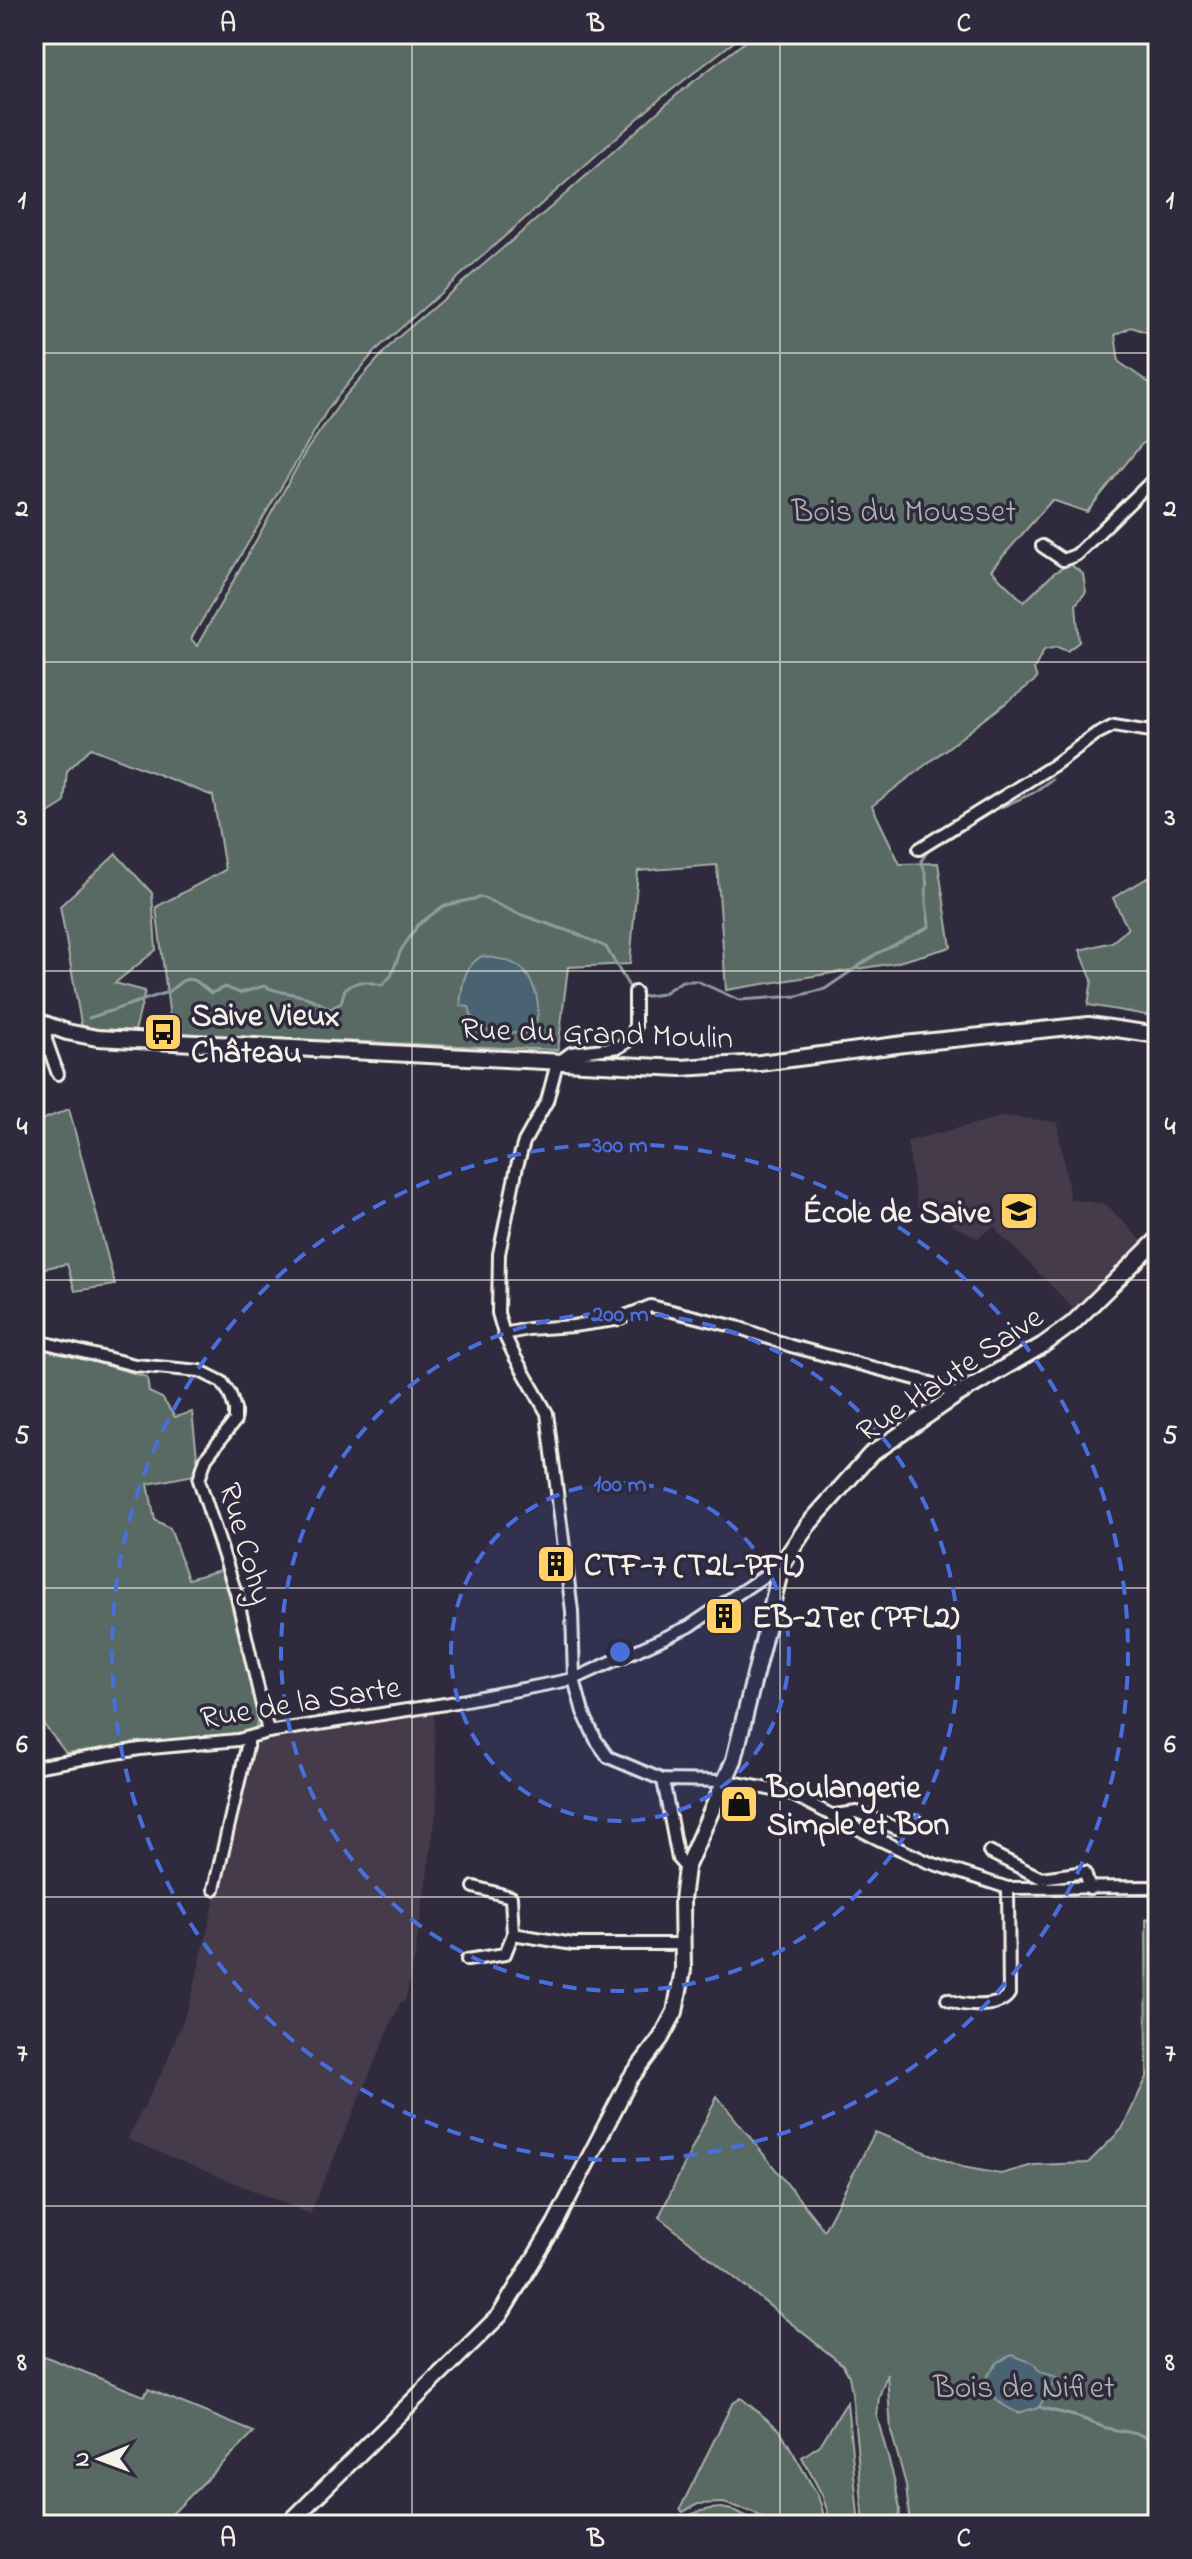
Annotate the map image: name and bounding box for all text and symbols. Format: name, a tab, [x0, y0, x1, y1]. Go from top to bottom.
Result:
text: A	[220, 6, 236, 44]
text: B	[586, 6, 605, 44]
text: C	[957, 6, 971, 44]
text: 1	[18, 183, 27, 221]
text: 1	[1166, 183, 1175, 221]
park label: Bois du Mousset	[791, 490, 1016, 537]
text: 2	[15, 491, 29, 529]
text: 2	[1163, 491, 1177, 529]
text: 3	[16, 800, 28, 838]
text: 3	[1164, 800, 1176, 838]
place label: Saive Vieux Château	[191, 994, 340, 1078]
street label: Rue du Grand Moulin	[460, 1007, 734, 1064]
bus stop icon: Saive Vieux Château	[142, 1011, 184, 1053]
text: 4	[17, 1109, 28, 1147]
text: 4	[1165, 1109, 1176, 1147]
text: 300 m	[591, 1129, 648, 1164]
school or university icon: École de Saive	[998, 1190, 1040, 1232]
place label: École de Saive	[802, 1191, 993, 1238]
street label: Rue Haute Saive	[848, 1295, 1054, 1456]
text: 200 m	[590, 1298, 649, 1333]
text: 5	[15, 1418, 30, 1456]
text: 5	[1163, 1418, 1178, 1456]
text: 100 m	[594, 1468, 647, 1503]
street label: Rue Cohy	[204, 1478, 283, 1610]
building icon: CTF-7 (T2L-PFL)	[535, 1543, 577, 1585]
place label: CTF-7 (T2L-PFL)	[584, 1544, 805, 1591]
building icon: EB-2Ter (PFL2)	[703, 1595, 745, 1637]
place label: EB-2Ter (PFL2)	[752, 1596, 960, 1643]
centre of rings	[606, 1638, 634, 1666]
street label: Rue de la Sarte	[197, 1665, 405, 1743]
text: 6	[16, 1727, 28, 1765]
text: 6	[1164, 1727, 1176, 1765]
place label: Boulangerie Simple et Bon	[765, 1766, 950, 1850]
shop icon: Boulangerie Simple et Bon	[718, 1783, 760, 1825]
text: 7	[17, 2036, 28, 2074]
text: 7	[1165, 2036, 1176, 2074]
text: 8	[16, 2345, 27, 2383]
text: 8	[1164, 2345, 1175, 2383]
park label: Bois de Nifiet	[932, 2366, 1115, 2413]
north arrow	[60, 2419, 140, 2499]
text: N	[67, 2452, 99, 2467]
text: A	[220, 2521, 236, 2559]
text: B	[586, 2521, 605, 2559]
text: C	[957, 2521, 971, 2559]

